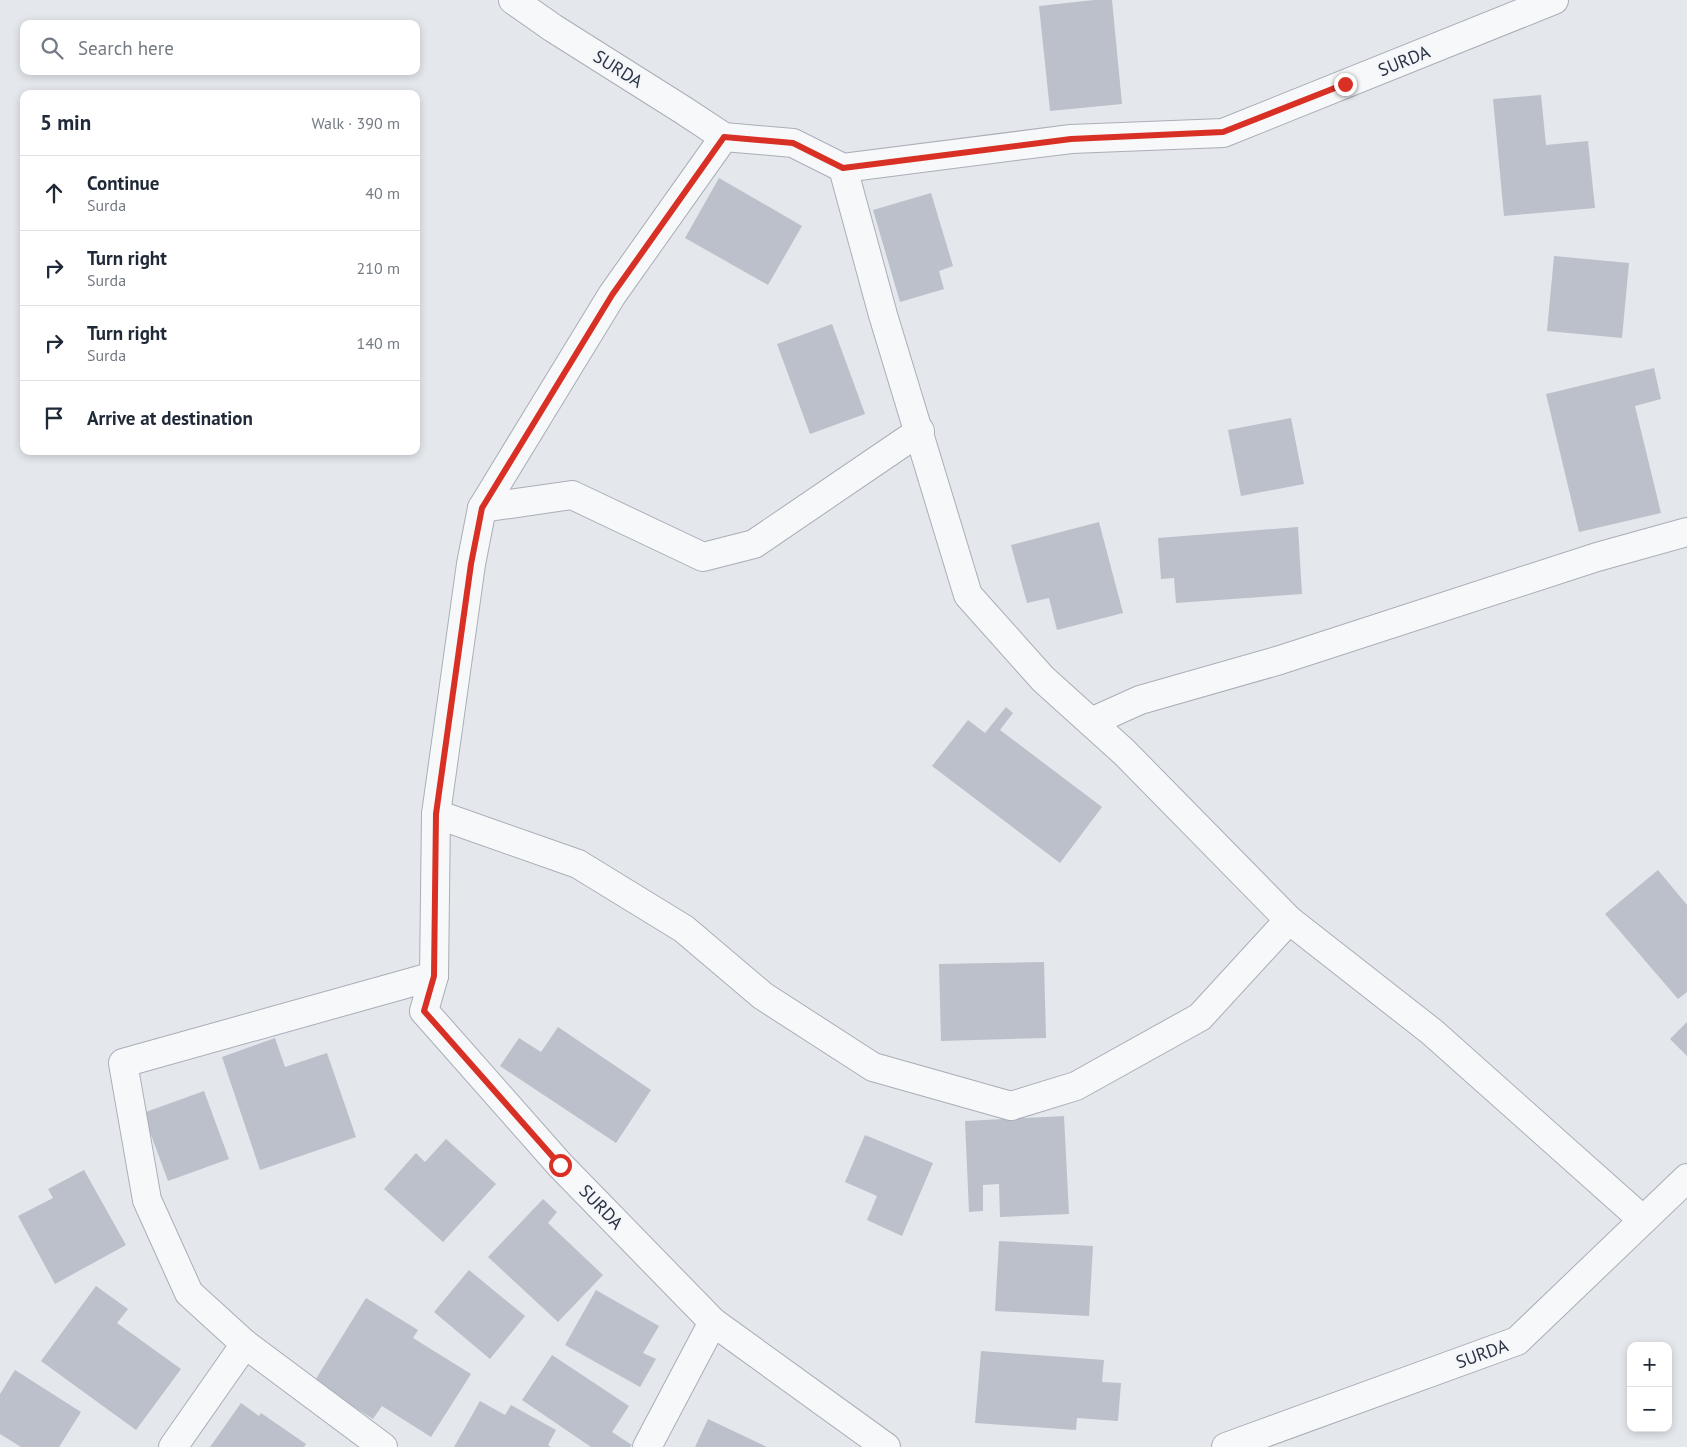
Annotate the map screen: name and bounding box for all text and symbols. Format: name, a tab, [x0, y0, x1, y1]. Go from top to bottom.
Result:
search box	[20, 20, 420, 75]
icon: search	[38, 34, 66, 62]
text: Search here	[78, 36, 174, 60]
street label: SURDA	[1375, 40, 1434, 81]
street label: SURDA	[589, 45, 648, 93]
route end	[1334, 73, 1357, 96]
text: 5 min	[40, 109, 91, 136]
text: Walk · 390 m	[311, 113, 400, 133]
text: Continue	[87, 171, 159, 195]
icon: ahead	[40, 179, 68, 207]
text: 40 m	[365, 183, 400, 203]
text: Surda	[87, 195, 126, 215]
text: Turn right	[87, 246, 167, 270]
icon: right	[40, 254, 68, 282]
text: 210 m	[357, 258, 400, 278]
text: Surda	[87, 270, 126, 290]
text: Turn right	[87, 321, 167, 345]
icon: right	[40, 329, 68, 357]
text: 140 m	[357, 333, 400, 353]
text: Surda	[87, 345, 126, 365]
icon: arrive	[40, 404, 68, 432]
text: Arrive at destination	[87, 406, 253, 430]
route start	[549, 1154, 572, 1177]
street label: SURDA	[574, 1179, 629, 1234]
street label: SURDA	[1453, 1333, 1512, 1374]
map controls	[1627, 1342, 1672, 1432]
button: +	[1627, 1342, 1672, 1387]
button: −	[1627, 1387, 1672, 1432]

